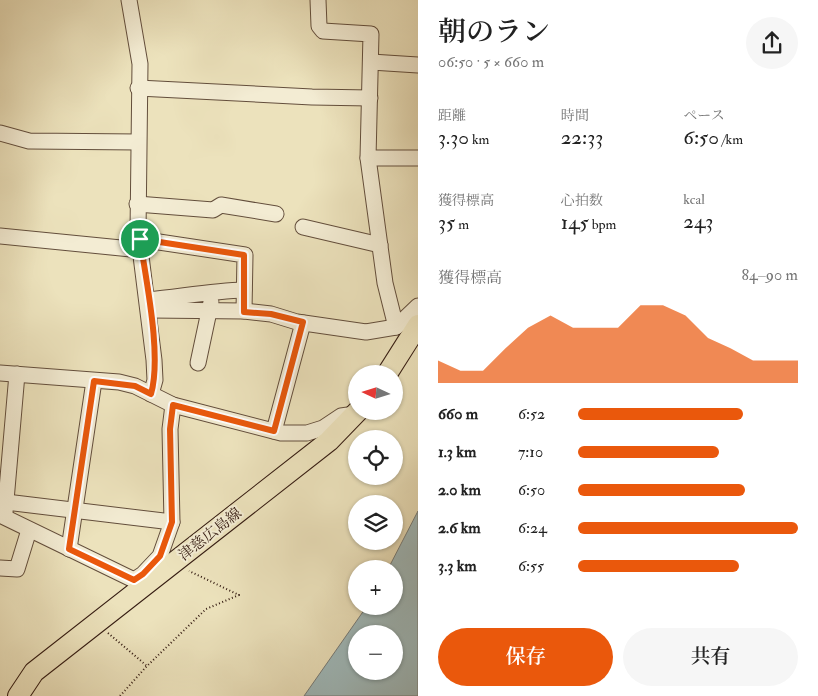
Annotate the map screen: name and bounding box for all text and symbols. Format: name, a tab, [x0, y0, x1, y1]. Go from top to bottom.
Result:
text: 朝のラン	[438, 15, 550, 50]
button: share	[746, 17, 798, 69]
text: 06:50 · 5 × 660 m	[438, 52, 544, 72]
text: 距離	[438, 107, 466, 124]
text: 時間	[561, 107, 589, 124]
text: ペース	[683, 107, 725, 124]
text: 3.30	[438, 124, 469, 151]
text: 22:33	[561, 124, 603, 151]
text: 6:50	[683, 124, 719, 151]
text: km	[469, 131, 489, 148]
text: /km	[719, 131, 743, 148]
text: kcal	[683, 191, 705, 208]
text: 獲得標高	[438, 192, 494, 209]
text: 心拍数	[561, 192, 603, 209]
text: 243	[683, 208, 713, 235]
text: 35	[438, 209, 455, 236]
text: 145	[561, 209, 589, 236]
text: m	[455, 216, 469, 233]
text: bpm	[589, 216, 616, 233]
pin	[119, 218, 161, 260]
icon: arrive	[126, 225, 154, 253]
text: 84–90 m	[742, 265, 798, 285]
text: 獲得標高	[438, 268, 502, 288]
north arrow	[348, 365, 402, 420]
map controls	[348, 365, 403, 680]
text: 660 m	[438, 404, 478, 424]
text: 6:52	[518, 404, 545, 424]
button: locate	[348, 430, 403, 485]
text: 1.3 km	[438, 442, 476, 462]
text: 7:10	[518, 442, 543, 462]
text: 2.0 km	[438, 480, 481, 500]
text: 6:50	[518, 480, 545, 500]
button: layers	[348, 495, 403, 550]
street label: 津慈広島線	[175, 504, 246, 565]
text: 2.6 km	[438, 518, 481, 538]
text: 6:24	[518, 518, 547, 538]
text: 3.3 km	[438, 556, 477, 576]
text: 6:55	[518, 556, 544, 576]
button: +	[348, 560, 403, 615]
button: −	[348, 625, 403, 680]
button: 保存	[438, 628, 613, 686]
button: 共有	[623, 628, 798, 686]

